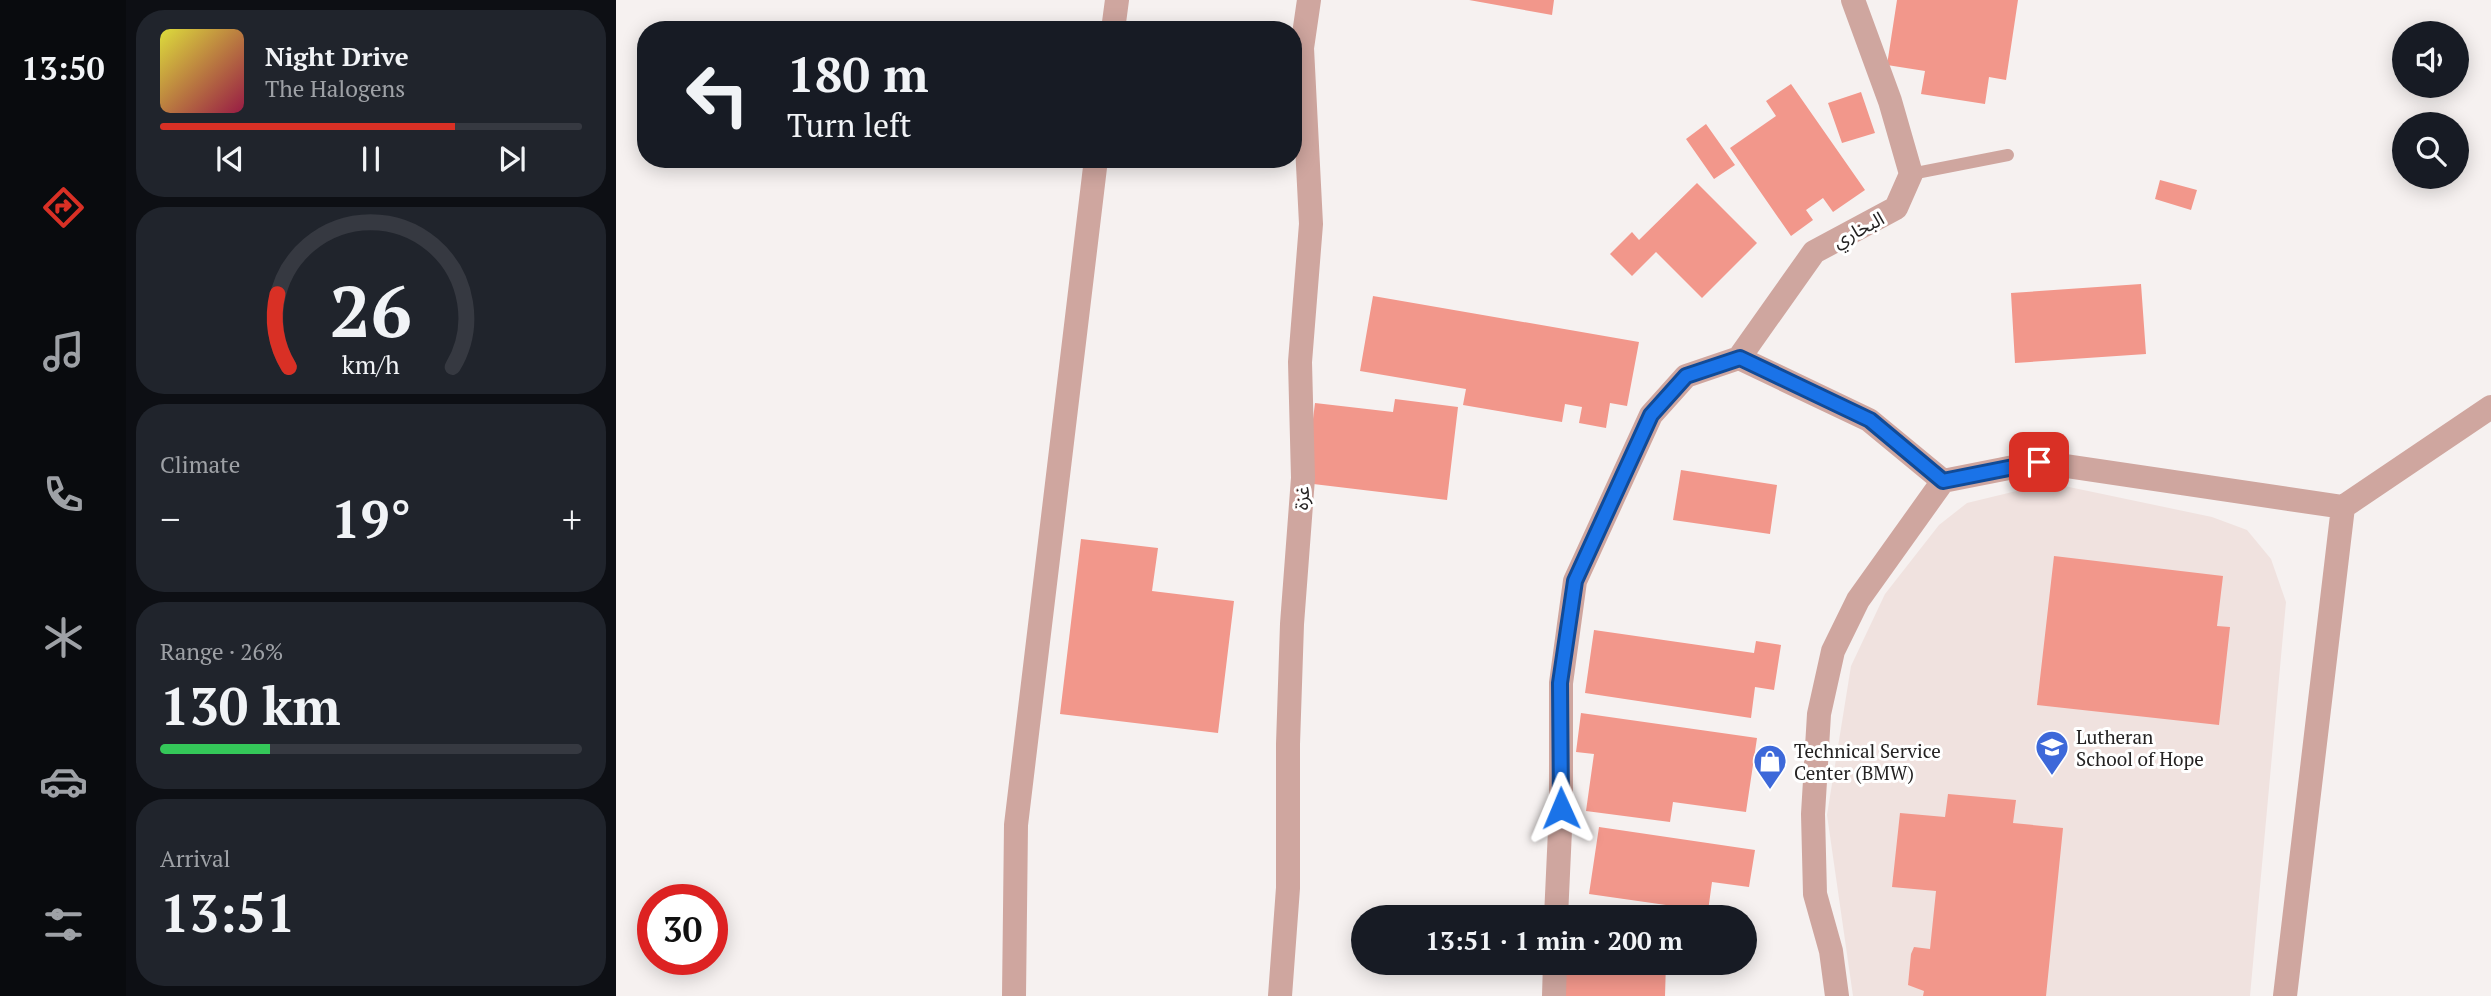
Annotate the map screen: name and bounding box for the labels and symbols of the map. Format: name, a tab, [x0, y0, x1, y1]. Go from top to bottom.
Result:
street label: البخاري	[1828, 205, 1890, 256]
pin	[2009, 432, 2069, 492]
street label: غزة	[1288, 485, 1314, 511]
place label: Lutheran School of Hope	[2076, 724, 2204, 771]
school or university icon: Lutheran School of Hope	[2033, 728, 2071, 777]
place label: Technical Service Center (BMW)	[1794, 738, 1941, 785]
shop icon: Technical Service Center (BMW)	[1751, 742, 1789, 791]
position arrow	[1524, 771, 1598, 845]
speed limit sign: 30	[637, 884, 728, 975]

